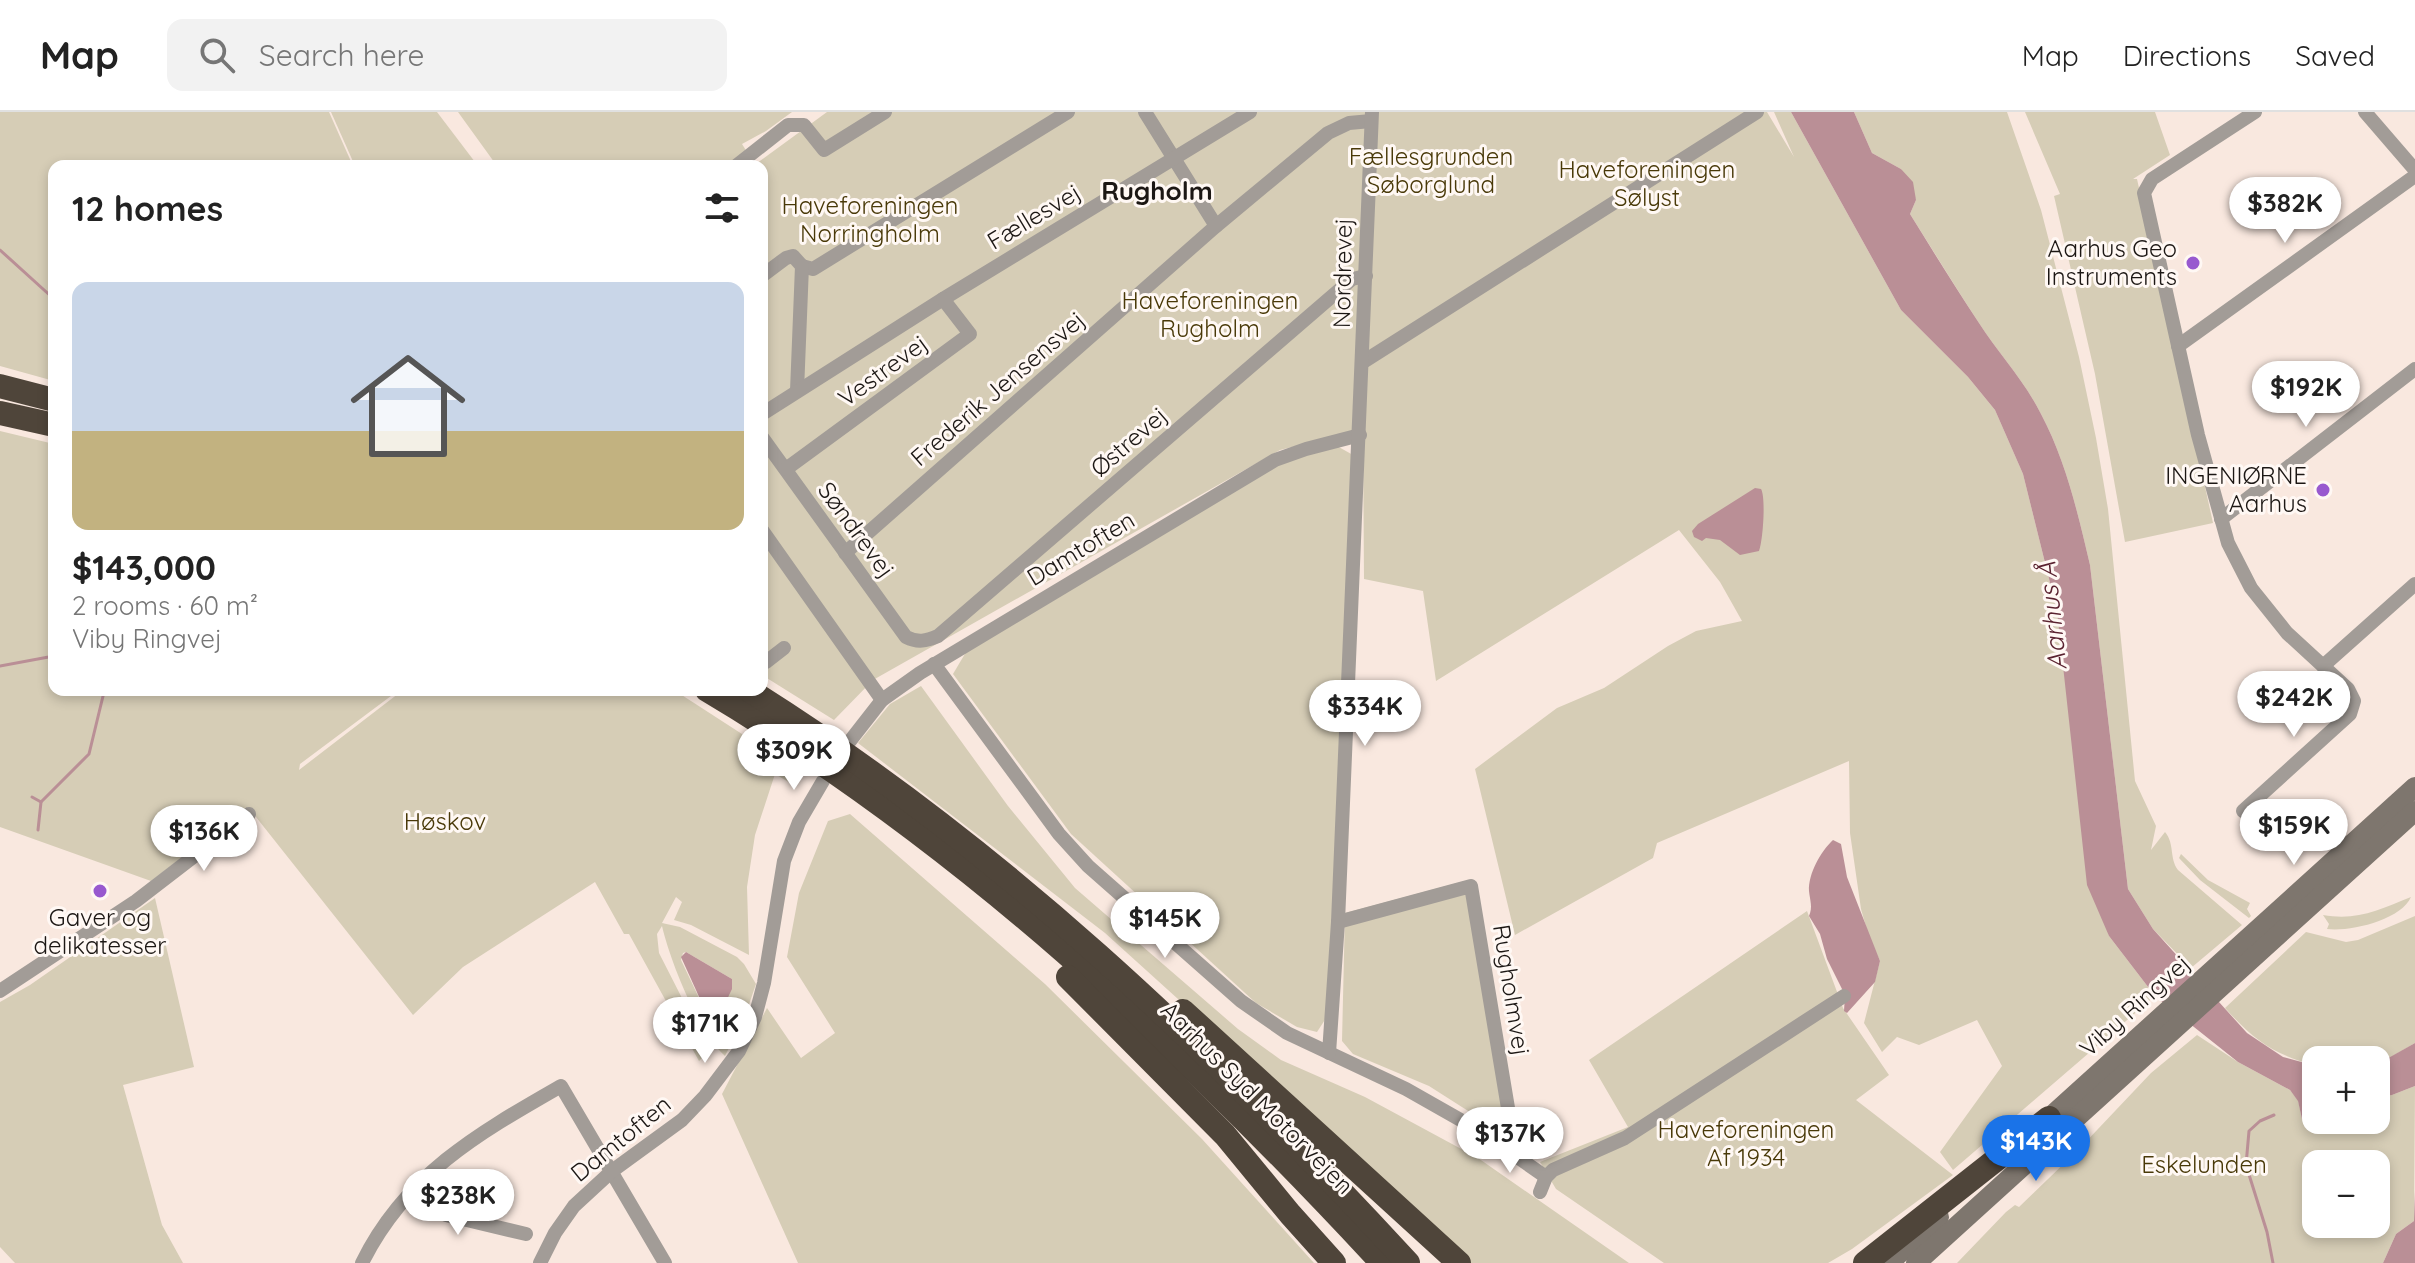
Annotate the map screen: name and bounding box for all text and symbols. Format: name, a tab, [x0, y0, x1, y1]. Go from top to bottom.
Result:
search box	[167, 19, 727, 91]
text: Map	[40, 31, 119, 79]
icon: search	[195, 33, 239, 77]
text: Search here	[259, 36, 424, 74]
text: Map	[2022, 38, 2079, 73]
text: Directions	[2123, 38, 2251, 73]
text: Saved	[2295, 38, 2375, 73]
park label: Fællesgrunden Søborglund	[1349, 141, 1513, 199]
park label: Haveforeningen Sølyst	[1559, 154, 1736, 212]
district label: Rugholm	[1101, 174, 1213, 207]
street label: Fællesvej	[981, 177, 1086, 256]
pin: $382K	[2229, 177, 2341, 245]
icon: filters	[700, 186, 744, 230]
text: $382K	[2247, 186, 2323, 219]
text: 12 homes	[72, 187, 223, 230]
park label: Haveforeningen Norringholm	[782, 190, 959, 248]
street label: Nordrevej	[1326, 218, 1358, 328]
place label: Aarhus Geo Instruments	[2046, 233, 2177, 291]
marker: Aarhus Geo Instruments	[2184, 254, 2202, 272]
park label: Haveforeningen Rugholm	[1122, 285, 1299, 343]
street label: Frederik Jensensvej	[904, 304, 1091, 472]
street label: Vestrevej	[832, 328, 933, 413]
icon: home	[336, 334, 480, 478]
pin: $192K	[2250, 361, 2362, 429]
text: $192K	[2270, 370, 2342, 403]
street label: Østrevej	[1084, 400, 1173, 483]
place label: INGENIØRNE Aarhus	[2165, 460, 2307, 518]
street label: Søndrevej	[812, 476, 902, 583]
marker: INGENIØRNE Aarhus	[2314, 481, 2332, 499]
street label: Damtoften	[1021, 504, 1140, 592]
text: $143,000	[72, 546, 216, 589]
water label: Aarhus Å	[2029, 560, 2074, 672]
text: 2 rooms · 60 m²	[72, 589, 258, 622]
text: Viby Ringvej	[72, 622, 222, 655]
pin: $242K	[2238, 671, 2350, 739]
pin: $334K	[1309, 680, 1421, 748]
text: $242K	[2255, 680, 2333, 713]
text: $334K	[1327, 689, 1403, 722]
pin: $309K	[738, 724, 850, 792]
text: $309K	[755, 733, 833, 766]
pin: $159K	[2238, 799, 2350, 867]
pin: $136K	[148, 805, 260, 873]
park label: Høskov	[404, 806, 486, 836]
text: $159K	[2258, 808, 2330, 841]
text: $136K	[168, 814, 240, 847]
marker: Gaver og delikatesser	[91, 882, 109, 900]
pin: $145K	[1109, 892, 1221, 960]
text: $145K	[1129, 901, 1201, 934]
place label: Gaver og delikatesser	[34, 902, 166, 960]
street label: Rugholmvej	[1487, 922, 1537, 1058]
street label: Viby Ringvej	[2073, 948, 2196, 1063]
street label: Aarhus Syd Motorvejen	[1155, 995, 1360, 1200]
pin: $171K	[649, 997, 761, 1065]
text: $171K	[671, 1006, 739, 1039]
map controls	[2302, 1046, 2390, 1238]
button: +	[2302, 1046, 2390, 1134]
street label: Damtoften	[564, 1089, 677, 1188]
pin: $137K	[1454, 1107, 1566, 1175]
park label: Haveforeningen Af 1934	[1658, 1114, 1835, 1172]
pin: $143K	[1980, 1115, 2092, 1183]
text: $137K	[1475, 1116, 1545, 1149]
text: $143K	[2000, 1124, 2072, 1157]
park label: Eskelunden	[2141, 1149, 2267, 1179]
button: −	[2302, 1150, 2390, 1238]
pin: $238K	[402, 1169, 514, 1237]
text: $238K	[420, 1178, 496, 1211]

